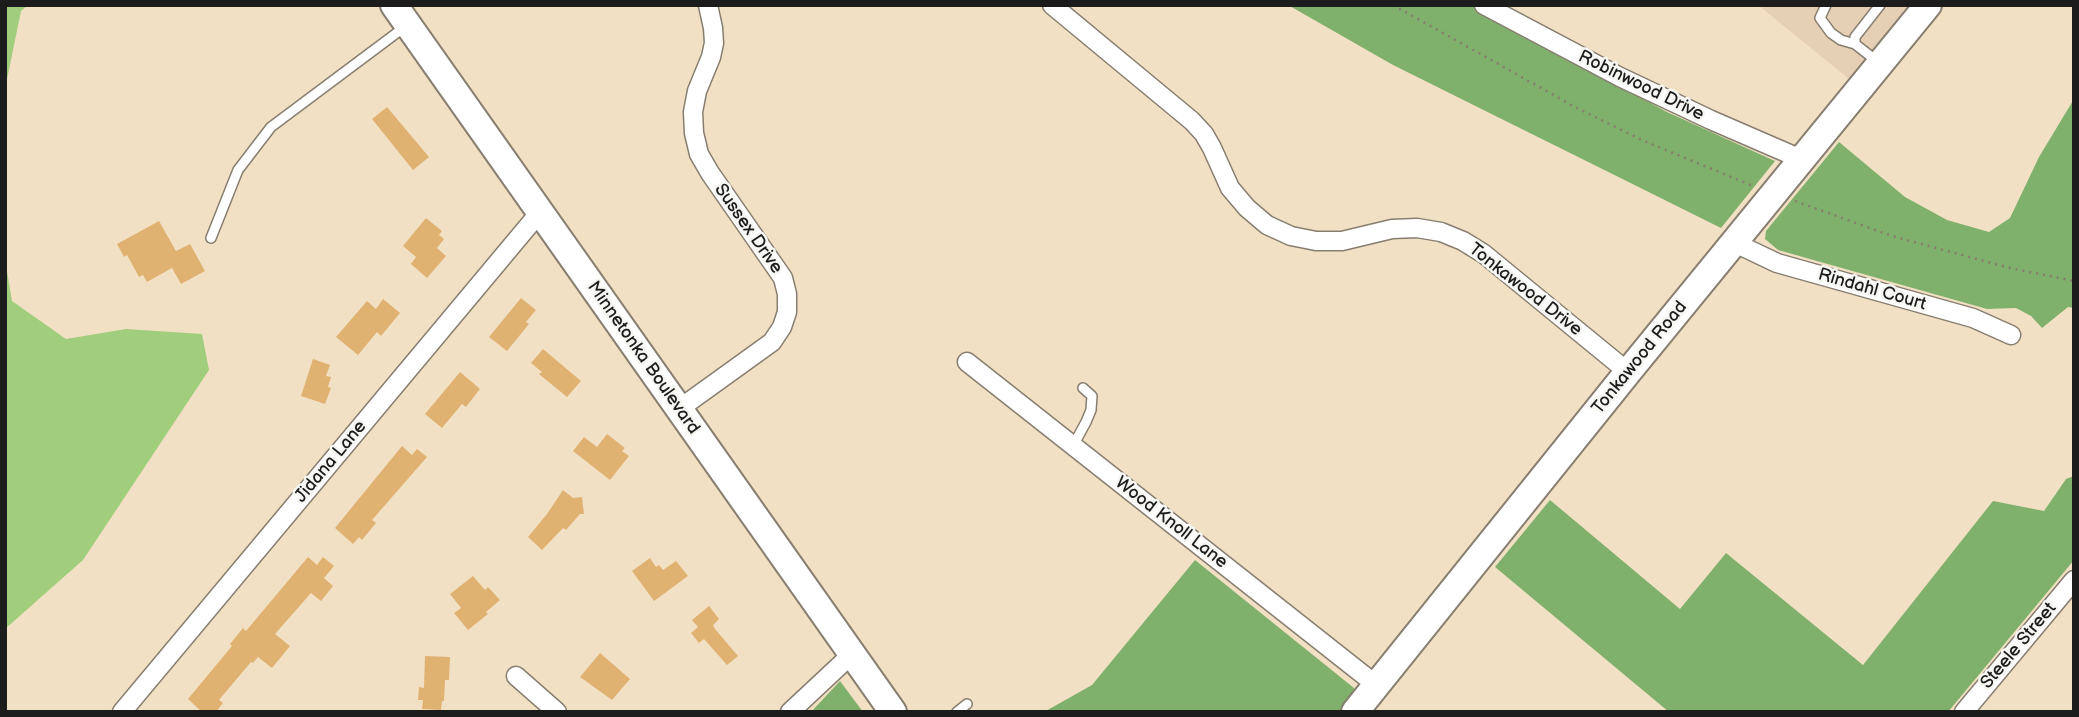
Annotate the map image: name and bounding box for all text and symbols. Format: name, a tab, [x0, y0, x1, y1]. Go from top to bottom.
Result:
street label: Robinwood Drive	[1575, 46, 1707, 126]
street label: Sussex Drive	[709, 180, 787, 278]
street label: Tonkawood Drive	[1464, 239, 1586, 341]
street label: Rindahl Court	[1815, 264, 1929, 316]
street label: Minnetonka Boulevard	[582, 277, 704, 439]
street label: Tonkawood Road	[1588, 297, 1692, 419]
street label: Jidana Lane	[290, 417, 372, 507]
street label: Wood Knoll Lane	[1110, 472, 1232, 574]
street label: Steele Street	[1977, 598, 2061, 694]

